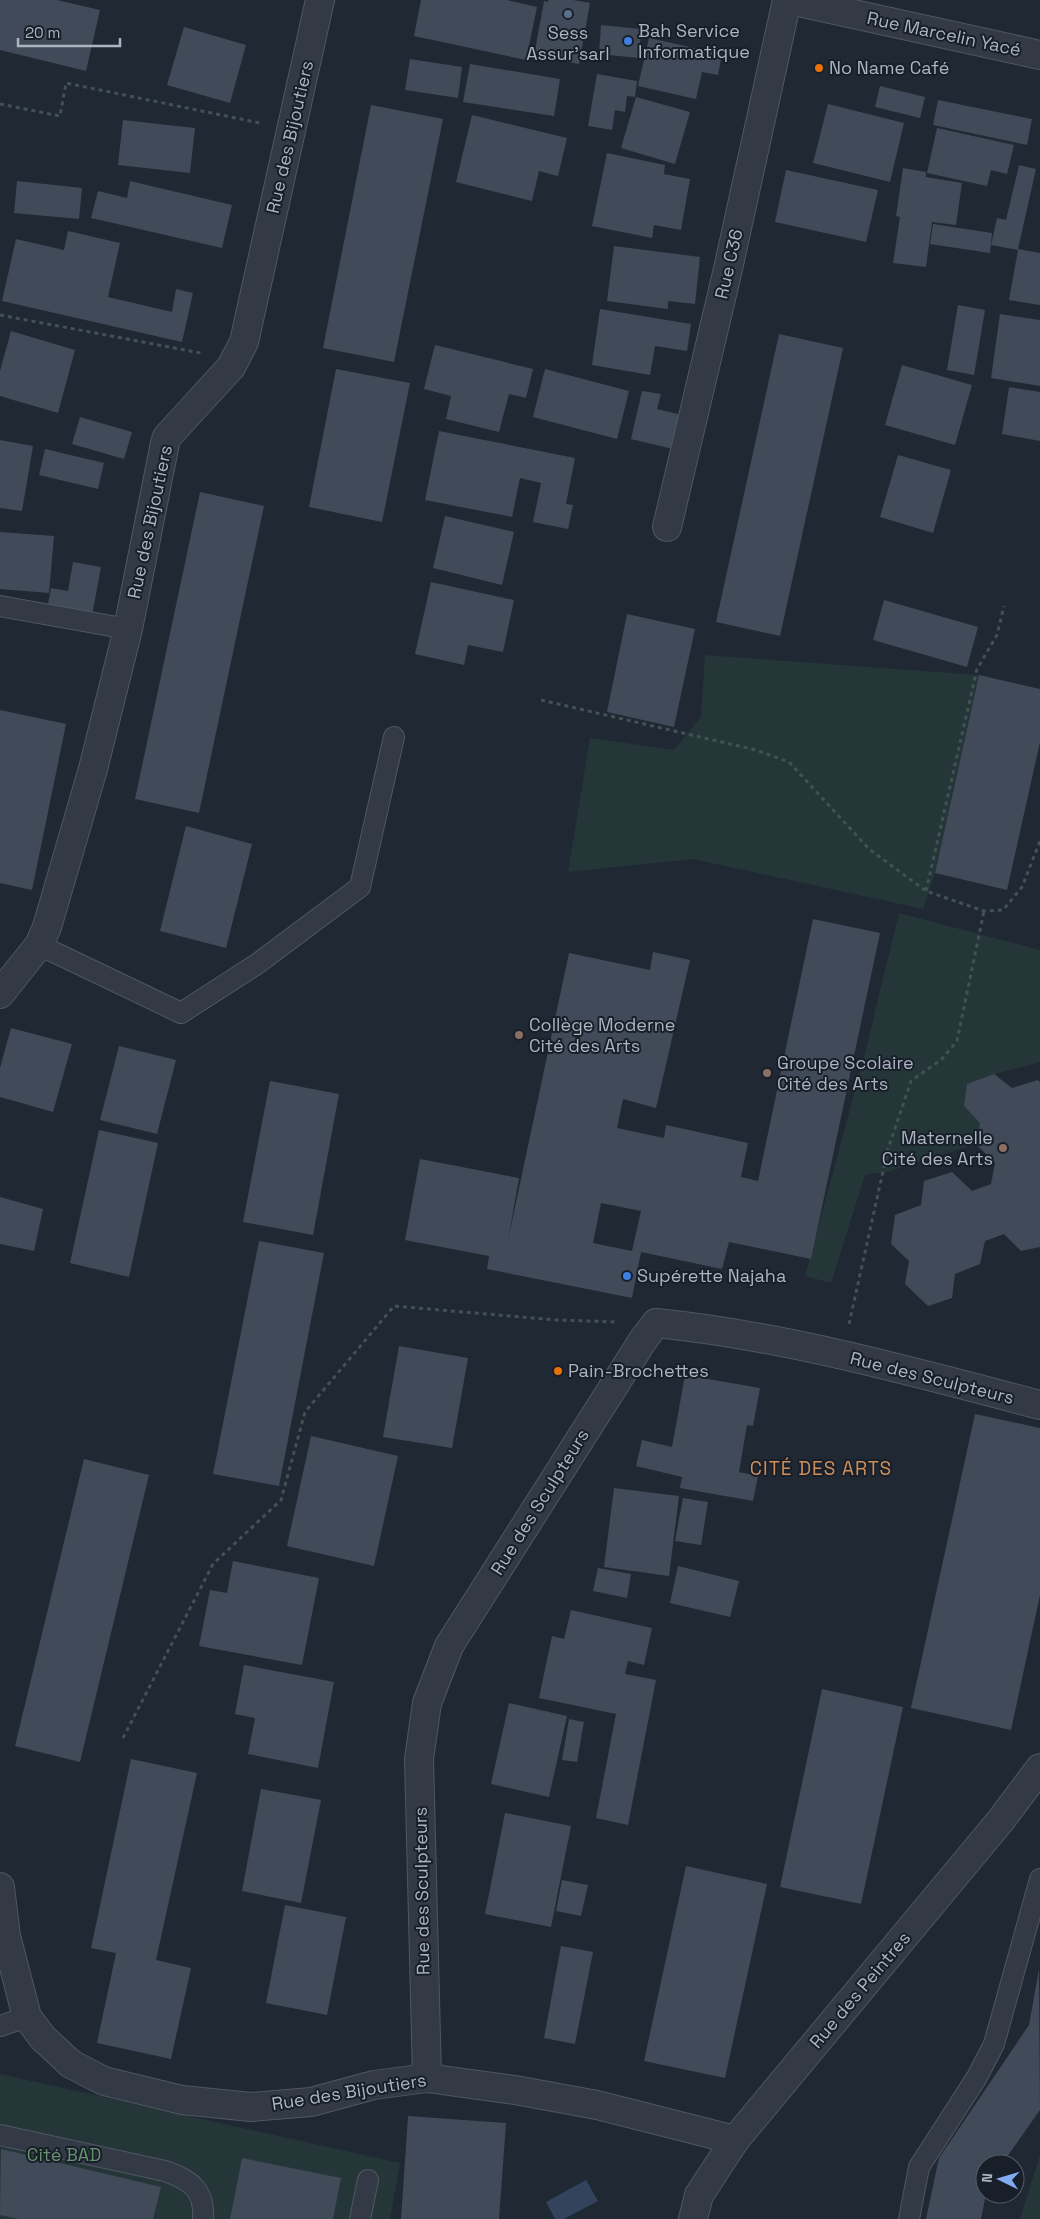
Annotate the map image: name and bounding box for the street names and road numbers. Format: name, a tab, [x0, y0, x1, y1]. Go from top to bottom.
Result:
street label: Rue Marcelin Yacé	[865, 6, 1023, 61]
street label: Rue des Bijoutiers	[261, 58, 318, 216]
street label: Rue C36	[709, 227, 748, 301]
street label: Rue des Bijoutiers	[122, 443, 177, 601]
street label: Rue des Sculpteurs	[848, 1346, 1017, 1409]
street label: Rue des Sculpteurs	[485, 1424, 594, 1579]
street label: Rue des Sculpteurs	[409, 1807, 434, 1975]
street label: Rue des Peintres	[804, 1927, 915, 2053]
street label: Rue des Bijoutiers	[270, 2068, 428, 2115]

